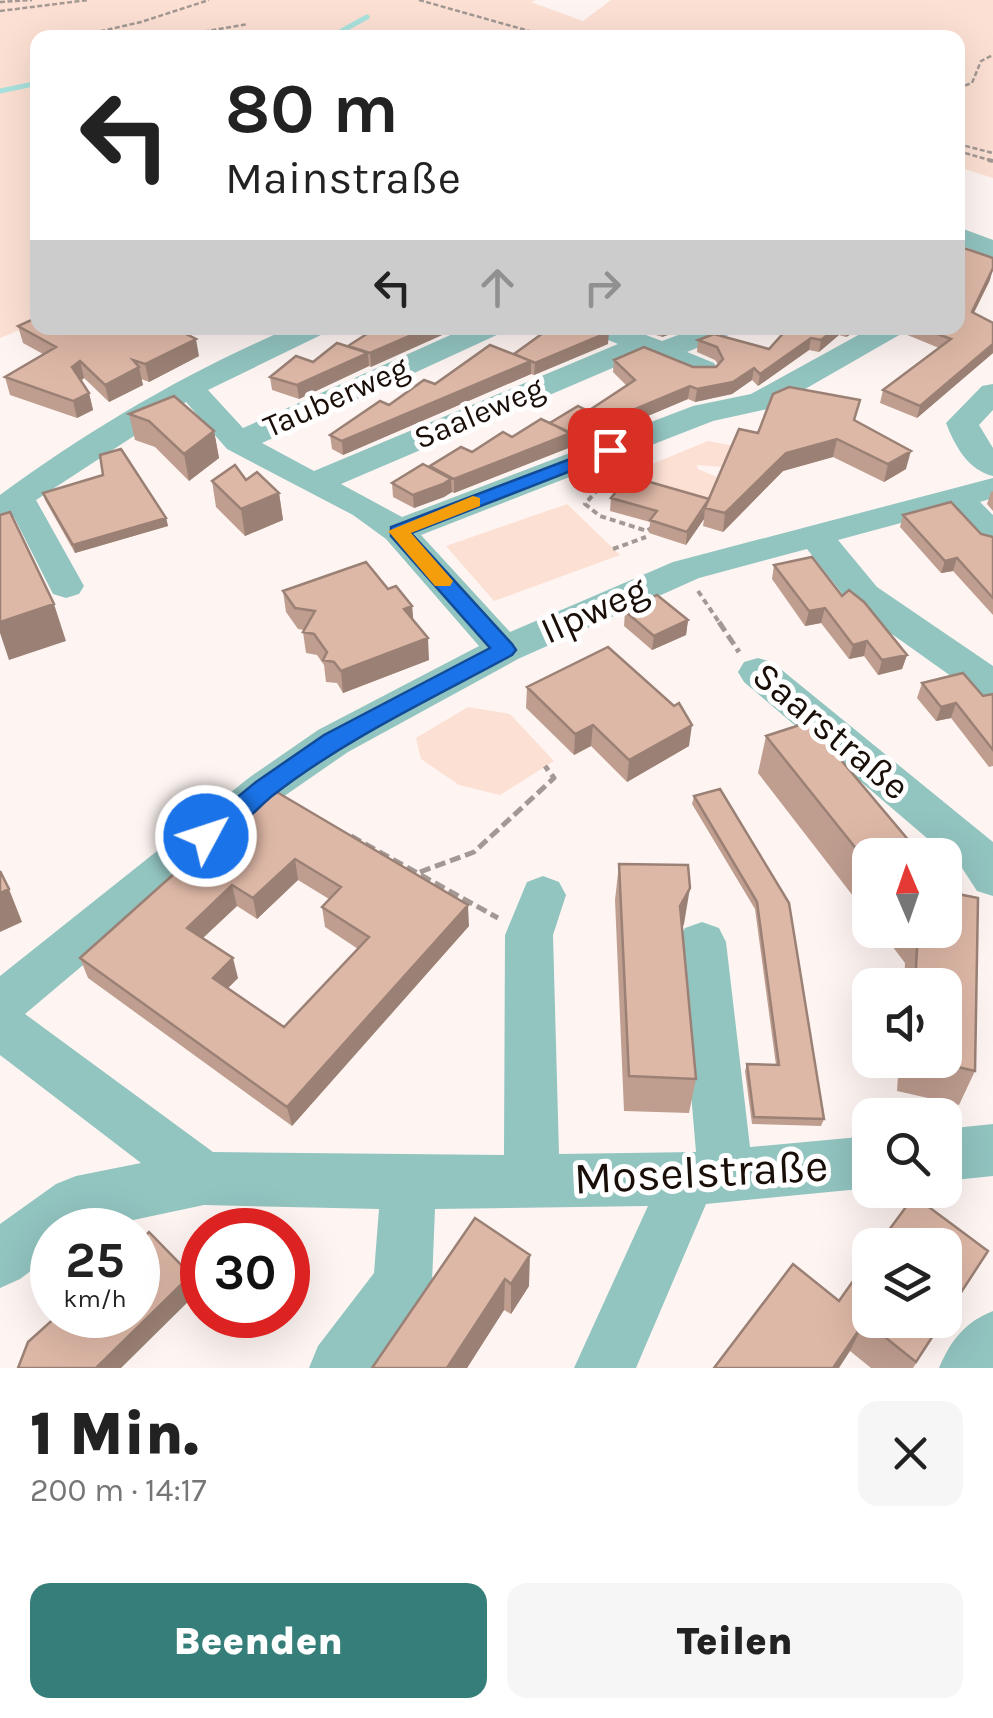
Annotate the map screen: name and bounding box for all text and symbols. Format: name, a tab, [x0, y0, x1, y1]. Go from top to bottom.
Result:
text: 80 m	[225, 68, 399, 150]
icon: left	[60, 70, 190, 200]
text: Mainstraße	[225, 152, 461, 204]
icon: left	[365, 260, 420, 315]
icon: ahead	[470, 260, 525, 315]
icon: right	[575, 260, 630, 315]
street label: Tauberweg	[258, 349, 414, 445]
street label: Saaleweg	[408, 369, 550, 457]
pin	[568, 408, 653, 493]
icon: arrive	[583, 423, 638, 478]
street label: Ilpweg	[534, 567, 654, 653]
street label: Saarstraße	[744, 653, 918, 809]
position arrow	[154, 784, 258, 888]
north arrow	[852, 838, 962, 948]
map controls	[852, 838, 962, 1338]
button: sound	[852, 968, 962, 1078]
button: search	[852, 1098, 962, 1208]
street label: Moselstraße	[573, 1139, 829, 1205]
speed limit sign: 30	[180, 1208, 310, 1338]
button: layers	[852, 1228, 962, 1338]
text: 25	[65, 1231, 125, 1290]
text: km/h	[63, 1284, 127, 1313]
text: 1 Min.	[30, 1399, 199, 1469]
button: close	[858, 1401, 963, 1506]
text: 200 m · 14:17	[30, 1472, 206, 1509]
button: Beenden	[30, 1583, 487, 1698]
button: Teilen	[507, 1583, 963, 1698]

